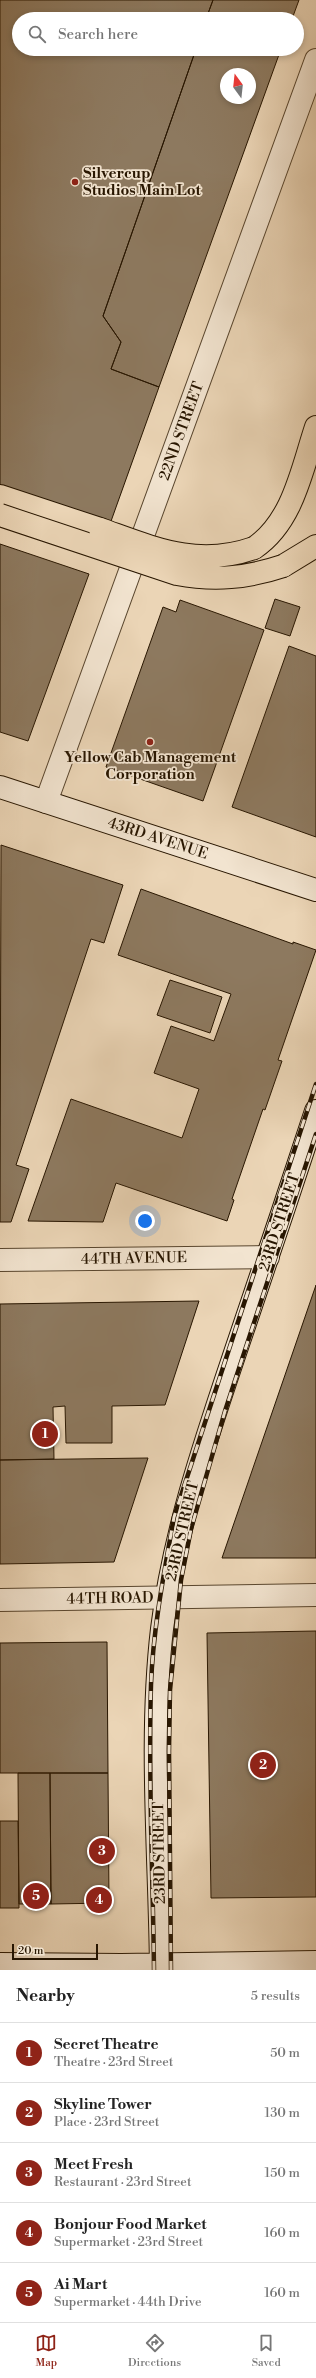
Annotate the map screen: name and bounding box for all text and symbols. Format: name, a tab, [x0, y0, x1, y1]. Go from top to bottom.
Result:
search box	[12, 12, 304, 56]
icon: search	[26, 23, 48, 45]
text: Search here	[58, 25, 138, 44]
north arrow	[220, 68, 256, 104]
place label: Silvercup Studios Main Lot	[83, 164, 201, 200]
marker: Silvercup Studios Main Lot	[70, 177, 80, 187]
street label: 22ND STREET	[155, 379, 208, 483]
marker: Yellow Cab Management Corporation	[145, 737, 155, 747]
place label: Yellow Cab Management Corporation	[64, 748, 237, 784]
street label: 43RD AVENUE	[105, 813, 211, 864]
street label: 23RD STREET	[255, 1170, 304, 1274]
your location	[135, 1211, 155, 1231]
street label: 44TH AVENUE	[81, 1248, 187, 1269]
pin: 1	[32, 1419, 58, 1449]
street label: 23RD STREET	[162, 1479, 203, 1583]
street label: 44TH ROAD	[66, 1588, 154, 1609]
pin: 2	[250, 1750, 276, 1780]
street label: 23RD STREET	[149, 1801, 170, 1904]
pin: 3	[89, 1836, 115, 1866]
pin: 5	[23, 1881, 49, 1911]
pin: 4	[86, 1885, 112, 1915]
scale bar	[12, 1942, 98, 1961]
text: 20 m	[18, 1944, 43, 1958]
text: Nearby	[16, 1985, 75, 2007]
text: 5 results	[251, 1988, 300, 2004]
text: Secret Theatre	[54, 2035, 159, 2054]
text: 1	[26, 2045, 32, 2061]
text: 50 m	[270, 2045, 300, 2061]
text: Theatre · 23rd Street	[54, 2054, 173, 2070]
text: Skyline Tower	[54, 2095, 152, 2114]
text: 2	[25, 2105, 33, 2121]
text: 130 m	[265, 2105, 300, 2121]
text: Place · 23rd Street	[54, 2114, 159, 2130]
text: Meet Fresh	[54, 2155, 133, 2174]
text: 3	[25, 2165, 33, 2181]
text: 150 m	[265, 2165, 300, 2181]
text: Restaurant · 23rd Street	[54, 2174, 192, 2190]
text: Bonjour Food Market	[54, 2215, 207, 2234]
text: 4	[25, 2225, 33, 2241]
text: 160 m	[264, 2225, 300, 2241]
text: Supermarket · 23rd Street	[54, 2234, 203, 2250]
text: Ai Mart	[54, 2275, 107, 2294]
text: 5	[25, 2285, 33, 2301]
text: 160 m	[264, 2285, 300, 2301]
text: Supermarket · 44th Drive	[54, 2294, 202, 2310]
tab: Map	[35, 2332, 57, 2370]
tab: Directions	[128, 2332, 181, 2370]
tab: Saved	[252, 2332, 281, 2370]

